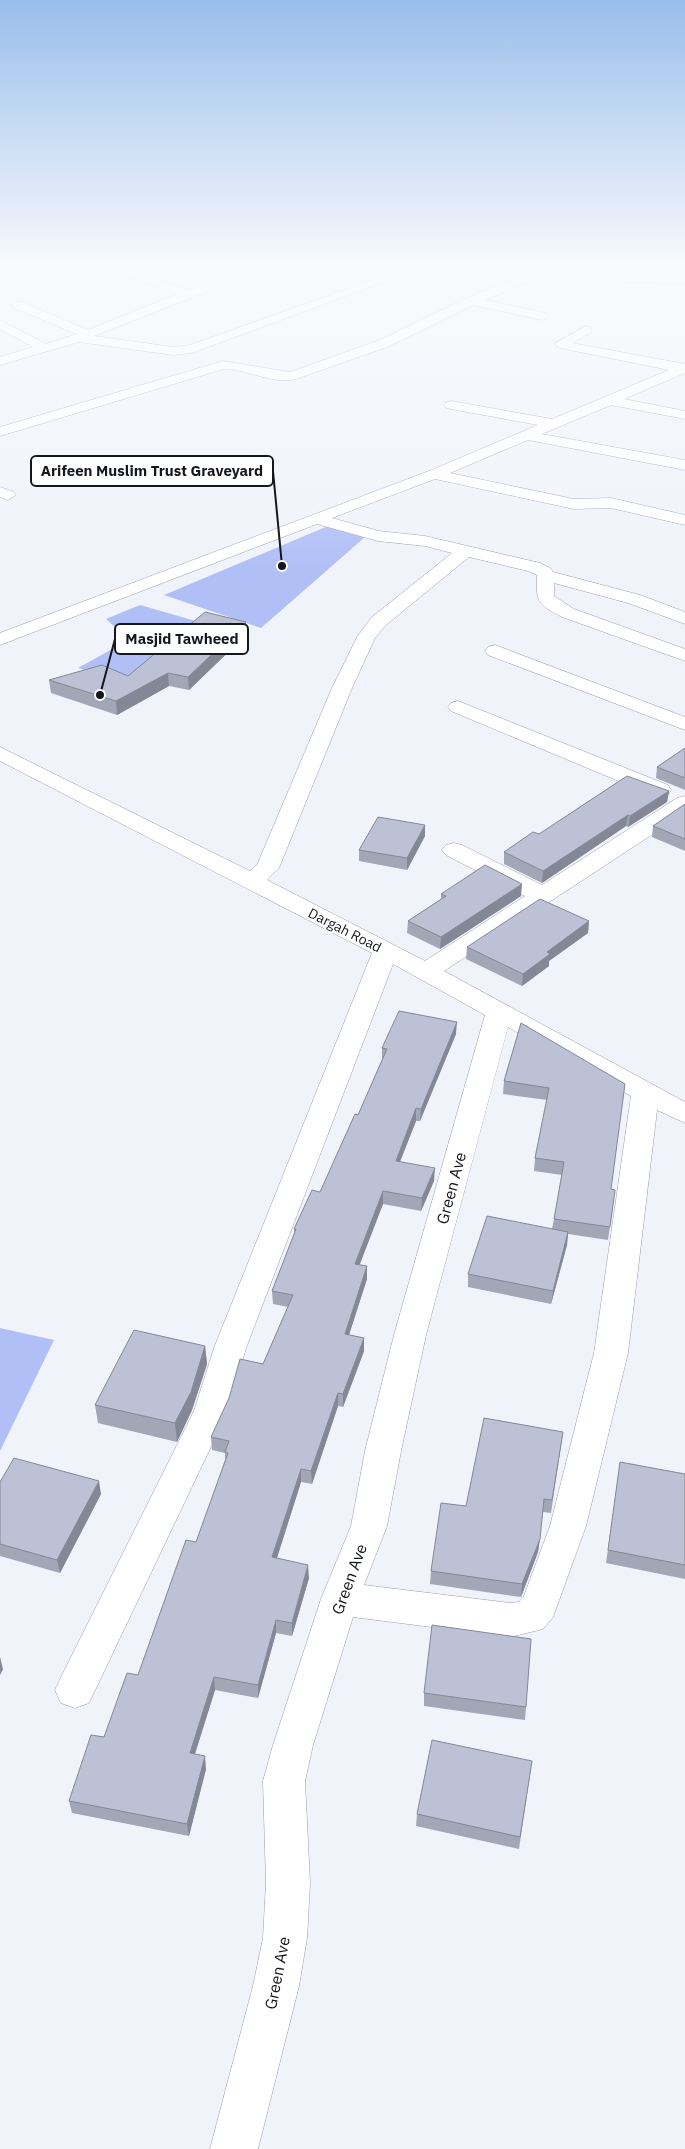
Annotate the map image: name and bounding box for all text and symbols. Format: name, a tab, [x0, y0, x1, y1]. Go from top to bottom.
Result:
callout: Arifeen Muslim Trust Graveyard	[31, 456, 273, 486]
text: Arifeen Muslim Trust Graveyard	[41, 461, 263, 480]
callout: Masjid Tawheed	[115, 624, 248, 654]
text: Masjid Tawheed	[125, 629, 239, 648]
street label: Dargah Road	[305, 904, 385, 956]
street label: Green Ave	[432, 1150, 470, 1226]
street label: Green Ave	[327, 1541, 371, 1617]
street label: Green Ave	[260, 1935, 294, 2011]

